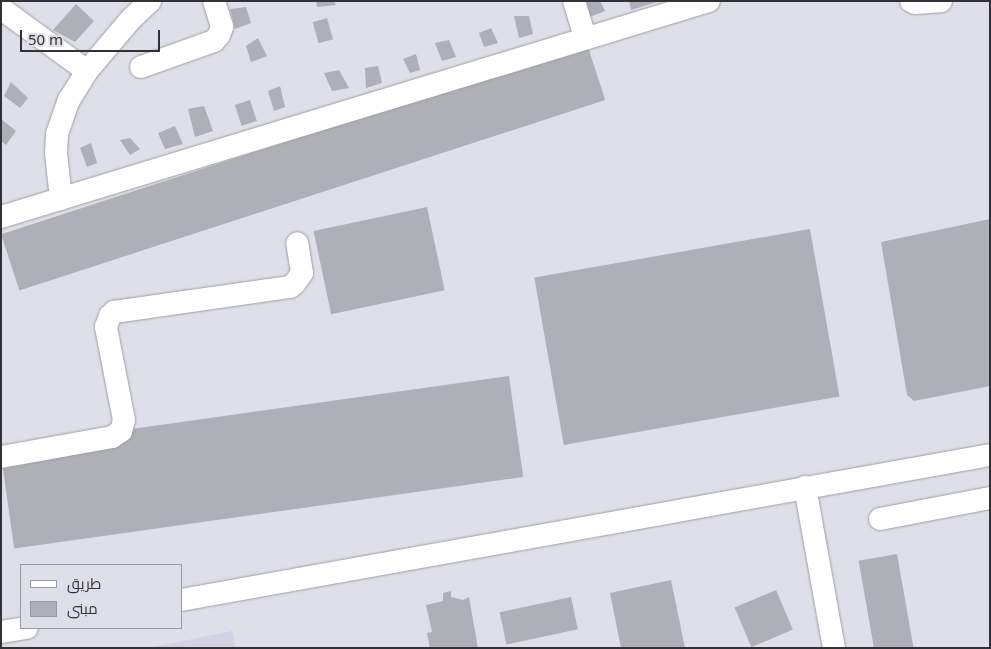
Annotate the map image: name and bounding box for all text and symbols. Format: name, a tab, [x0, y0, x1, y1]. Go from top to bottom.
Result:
scale bar	[22, 20, 162, 52]
text: 50 m	[28, 29, 63, 49]
legend	[20, 564, 182, 629]
text: طريق	[67, 573, 101, 593]
text: مبنى	[67, 598, 98, 618]

